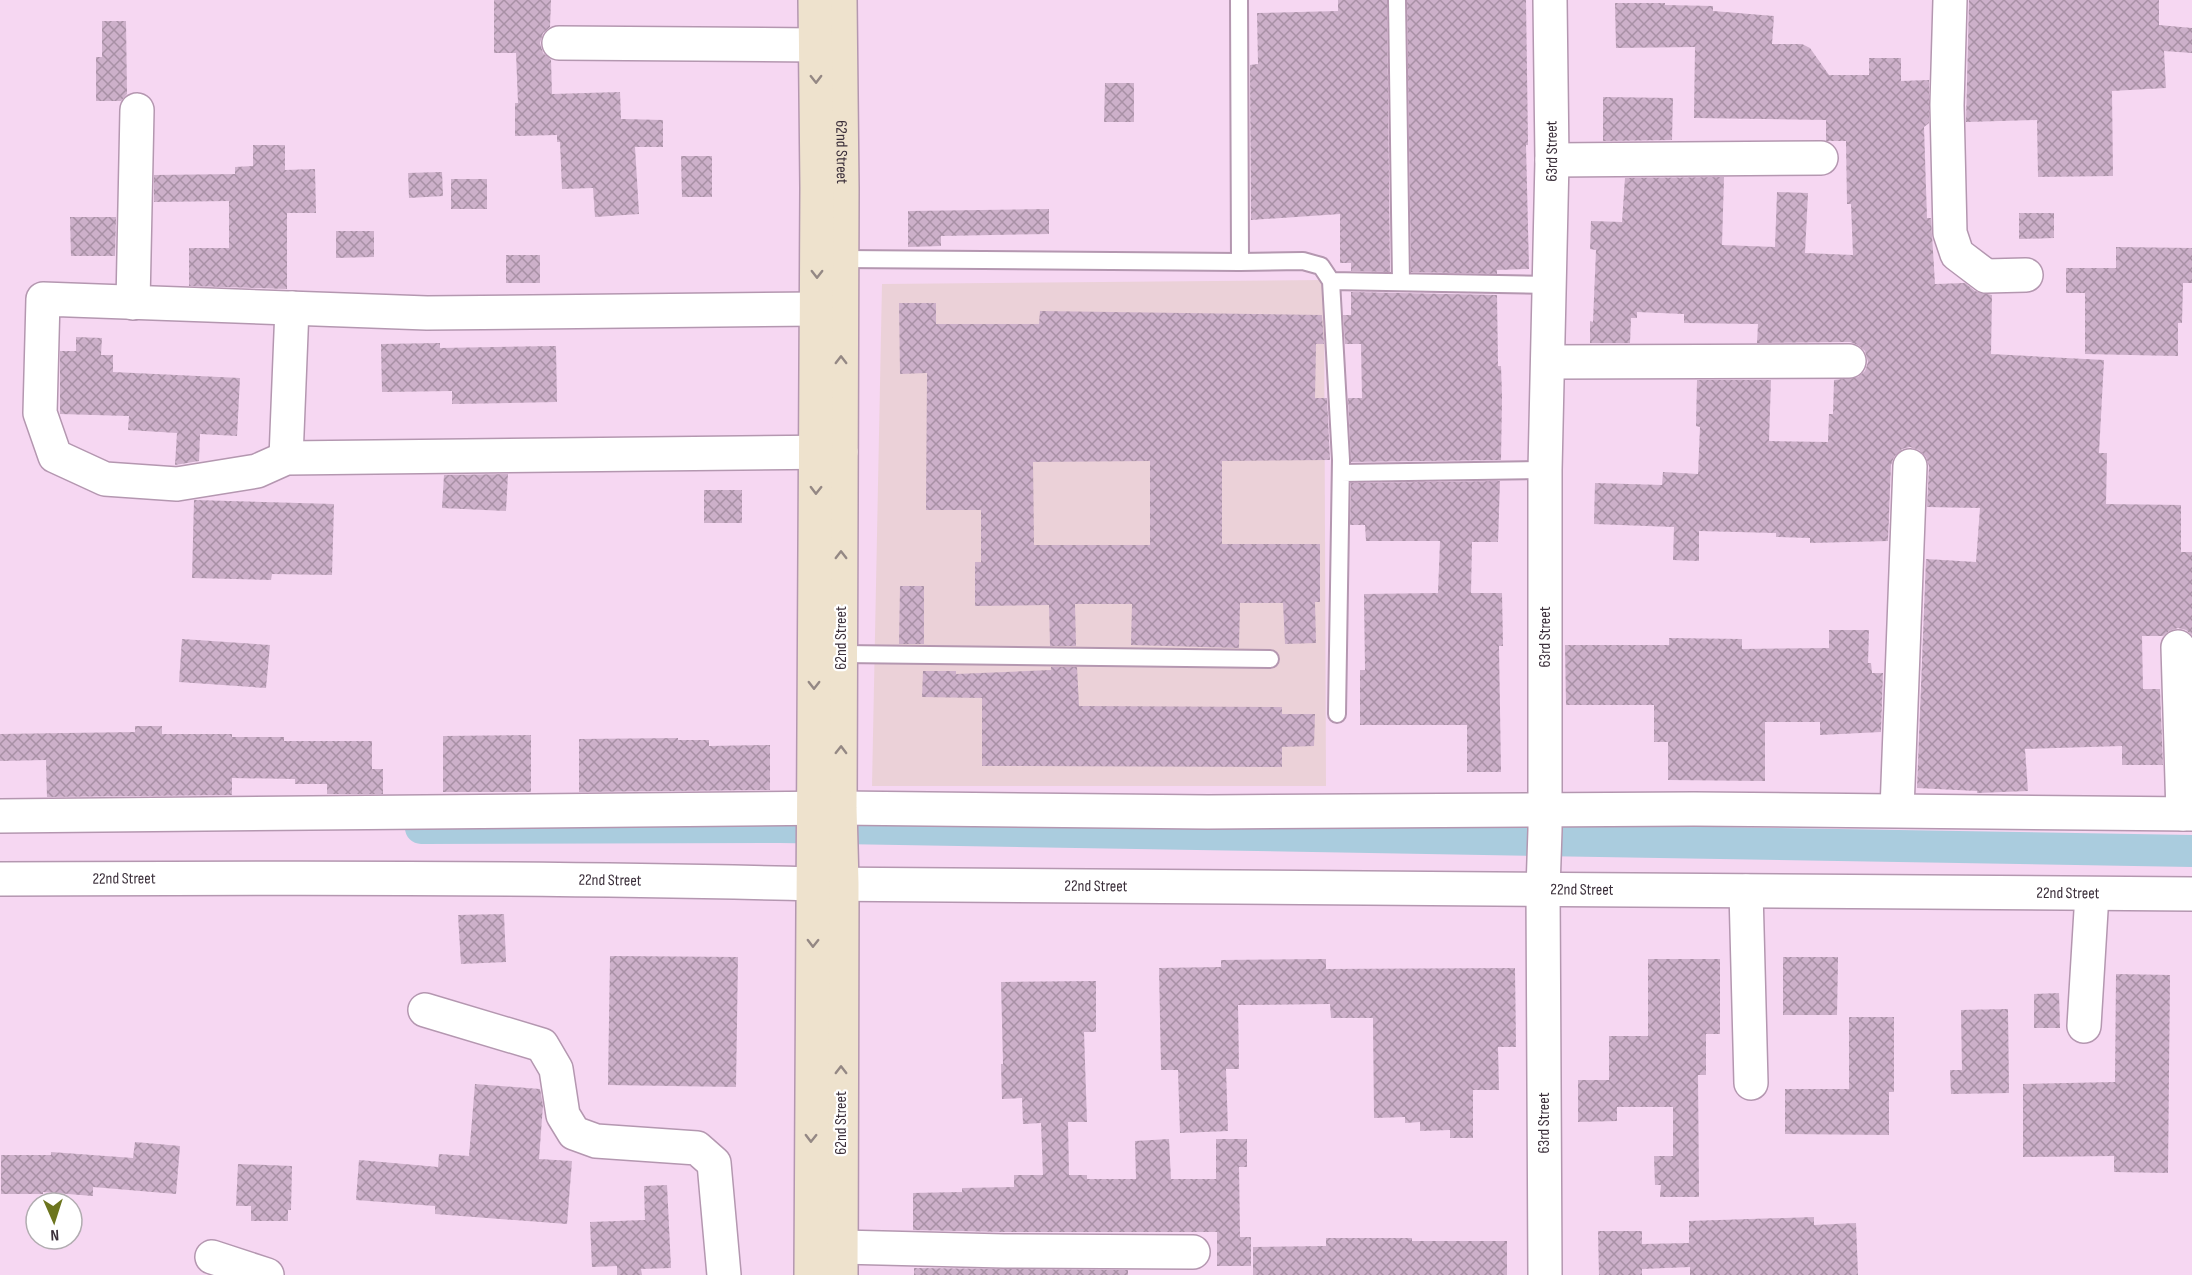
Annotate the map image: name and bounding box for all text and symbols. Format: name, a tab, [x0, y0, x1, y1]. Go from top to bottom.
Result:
one-way arrow	[810, 75, 822, 84]
street label: 62nd Street	[832, 120, 851, 184]
street label: 63rd Street	[1542, 120, 1562, 182]
one-way arrow	[811, 270, 823, 279]
one-way arrow	[835, 355, 847, 364]
one-way arrow	[810, 486, 822, 495]
one-way arrow	[835, 550, 847, 559]
street label: 62nd Street	[832, 606, 851, 670]
street label: 63rd Street	[1536, 606, 1555, 668]
one-way arrow	[808, 681, 820, 690]
one-way arrow	[835, 745, 847, 754]
street label: 22nd Street	[92, 869, 156, 888]
street label: 22nd Street	[578, 870, 642, 890]
street label: 22nd Street	[1064, 876, 1128, 896]
street label: 22nd Street	[1550, 880, 1614, 899]
street label: 22nd Street	[2036, 883, 2100, 903]
one-way arrow	[807, 938, 819, 947]
one-way arrow	[835, 1065, 847, 1074]
street label: 62nd Street	[832, 1091, 851, 1155]
street label: 63rd Street	[1535, 1092, 1554, 1154]
one-way arrow	[805, 1133, 817, 1142]
north arrow	[24, 1191, 84, 1251]
text: N	[50, 1225, 59, 1244]

